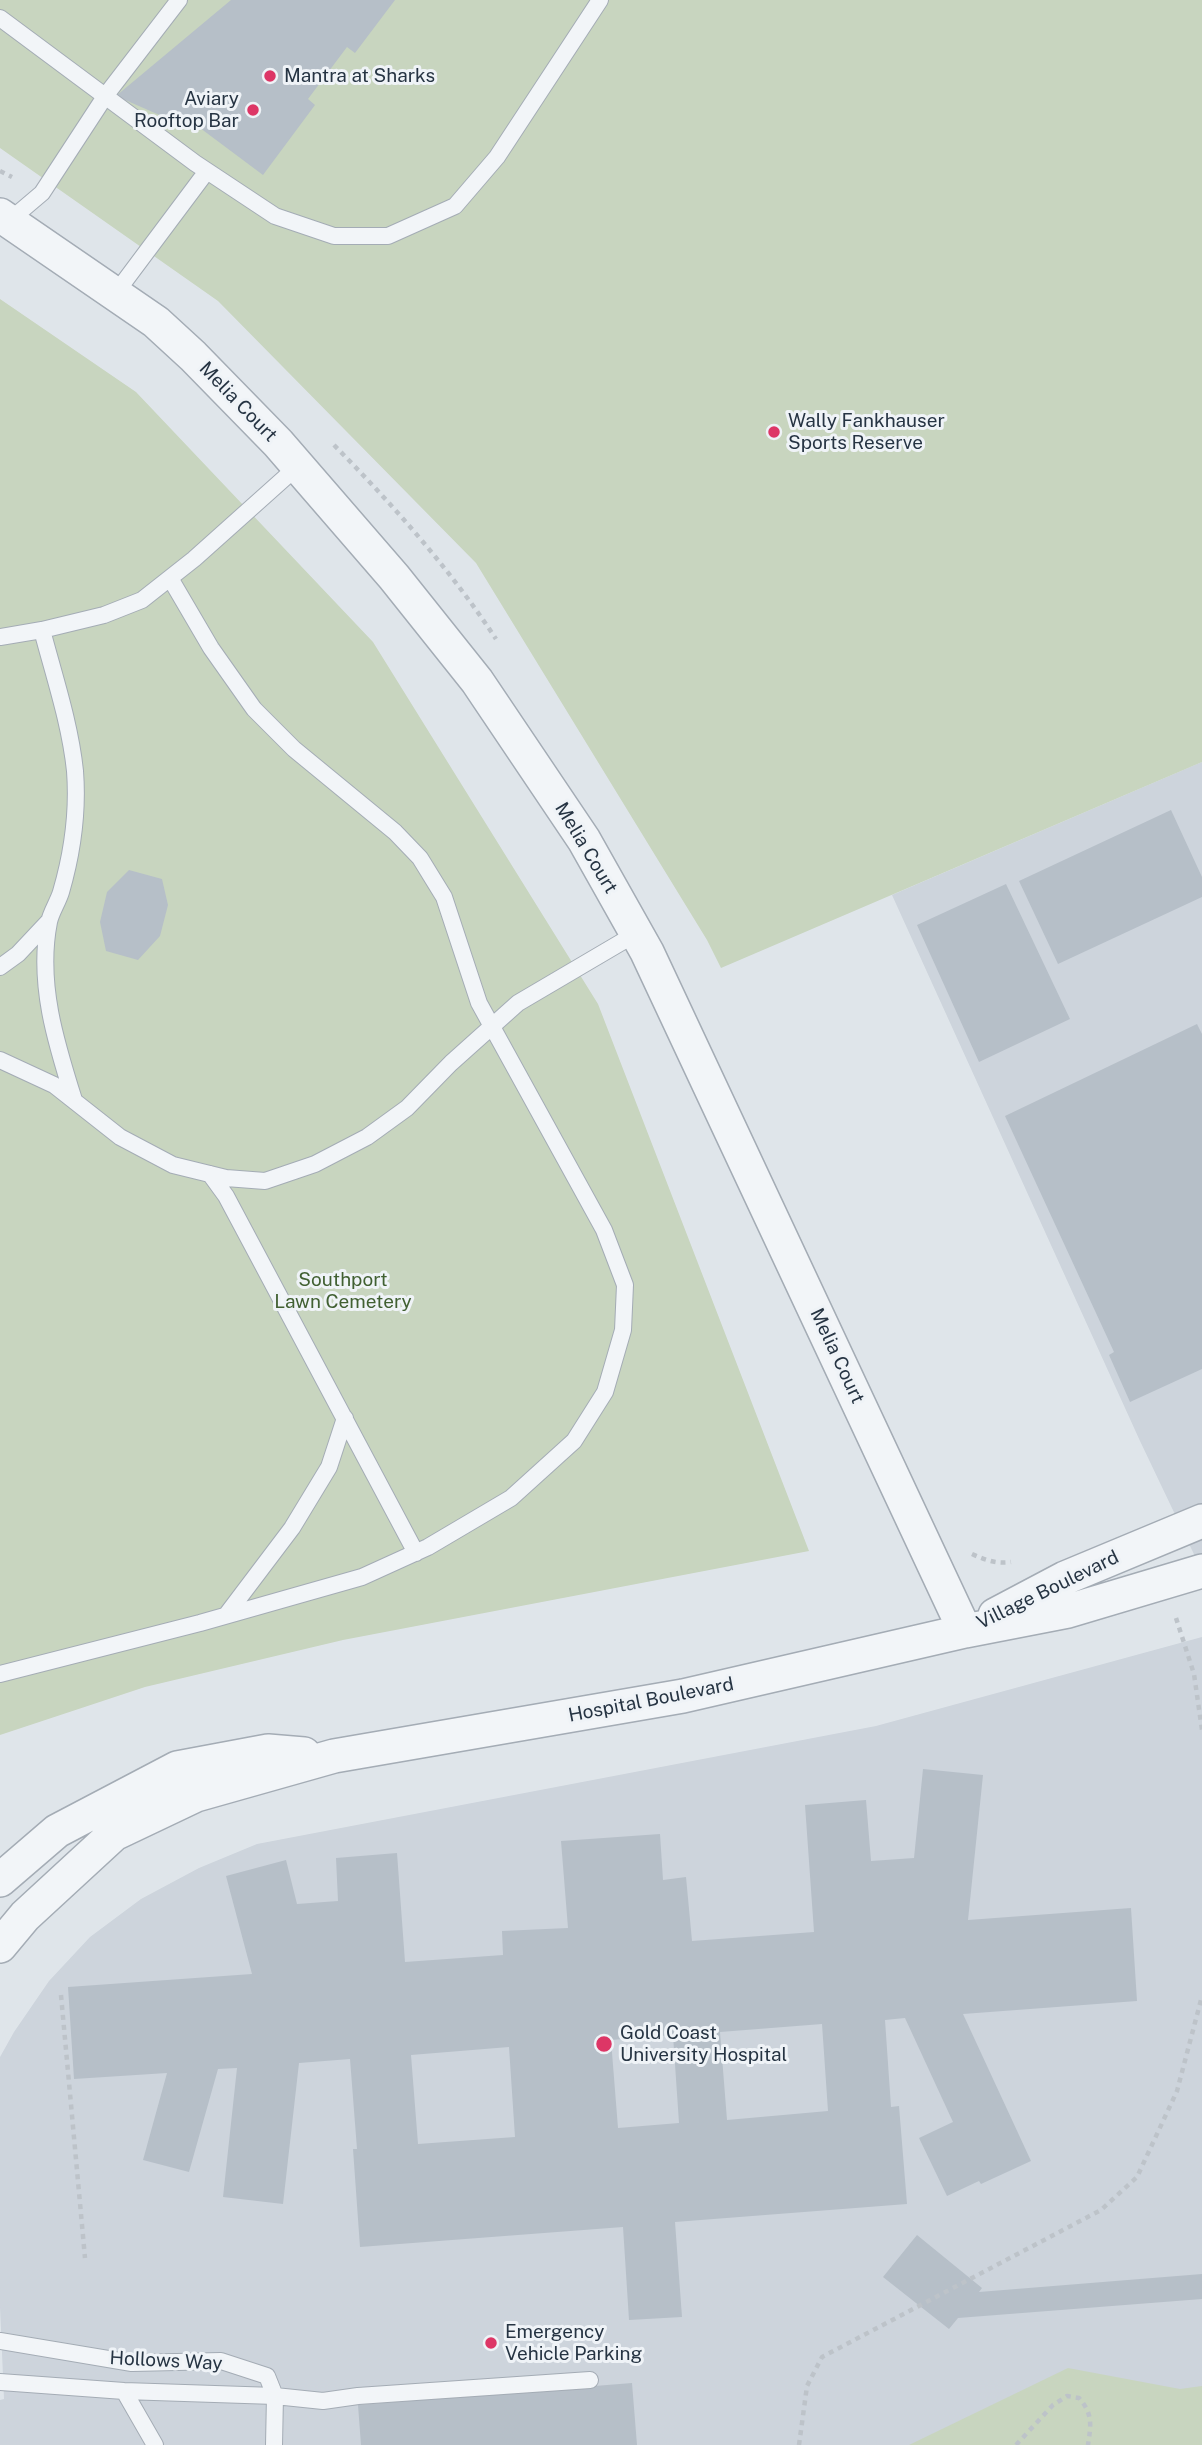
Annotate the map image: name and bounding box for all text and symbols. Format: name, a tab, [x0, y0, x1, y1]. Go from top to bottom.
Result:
place label: Mantra at Sharks	[284, 65, 435, 87]
marker: Mantra at Sharks	[262, 68, 278, 84]
place label: Aviary Rooftop Bar	[134, 88, 239, 132]
marker: Aviary Rooftop Bar	[245, 102, 261, 118]
street label: Melia Court	[194, 357, 282, 447]
place label: Wally Fankhauser Sports Reserve	[788, 410, 945, 454]
marker: Wally Fankhauser Sports Reserve	[766, 424, 782, 440]
street label: Melia Court	[550, 798, 622, 898]
park label: Southport Lawn Cemetery	[274, 1269, 412, 1313]
street label: Melia Court	[805, 1305, 869, 1407]
street label: Village Boulevard	[973, 1546, 1123, 1634]
street label: Hospital Boulevard	[566, 1673, 736, 1727]
place label: Gold Coast University Hospital	[620, 2022, 787, 2066]
marker: Gold Coast University Hospital	[594, 2034, 614, 2054]
place label: Emergency Vehicle Parking	[505, 2321, 642, 2365]
marker: Emergency Vehicle Parking	[483, 2335, 499, 2351]
street label: Hollows Way	[109, 2347, 223, 2375]

